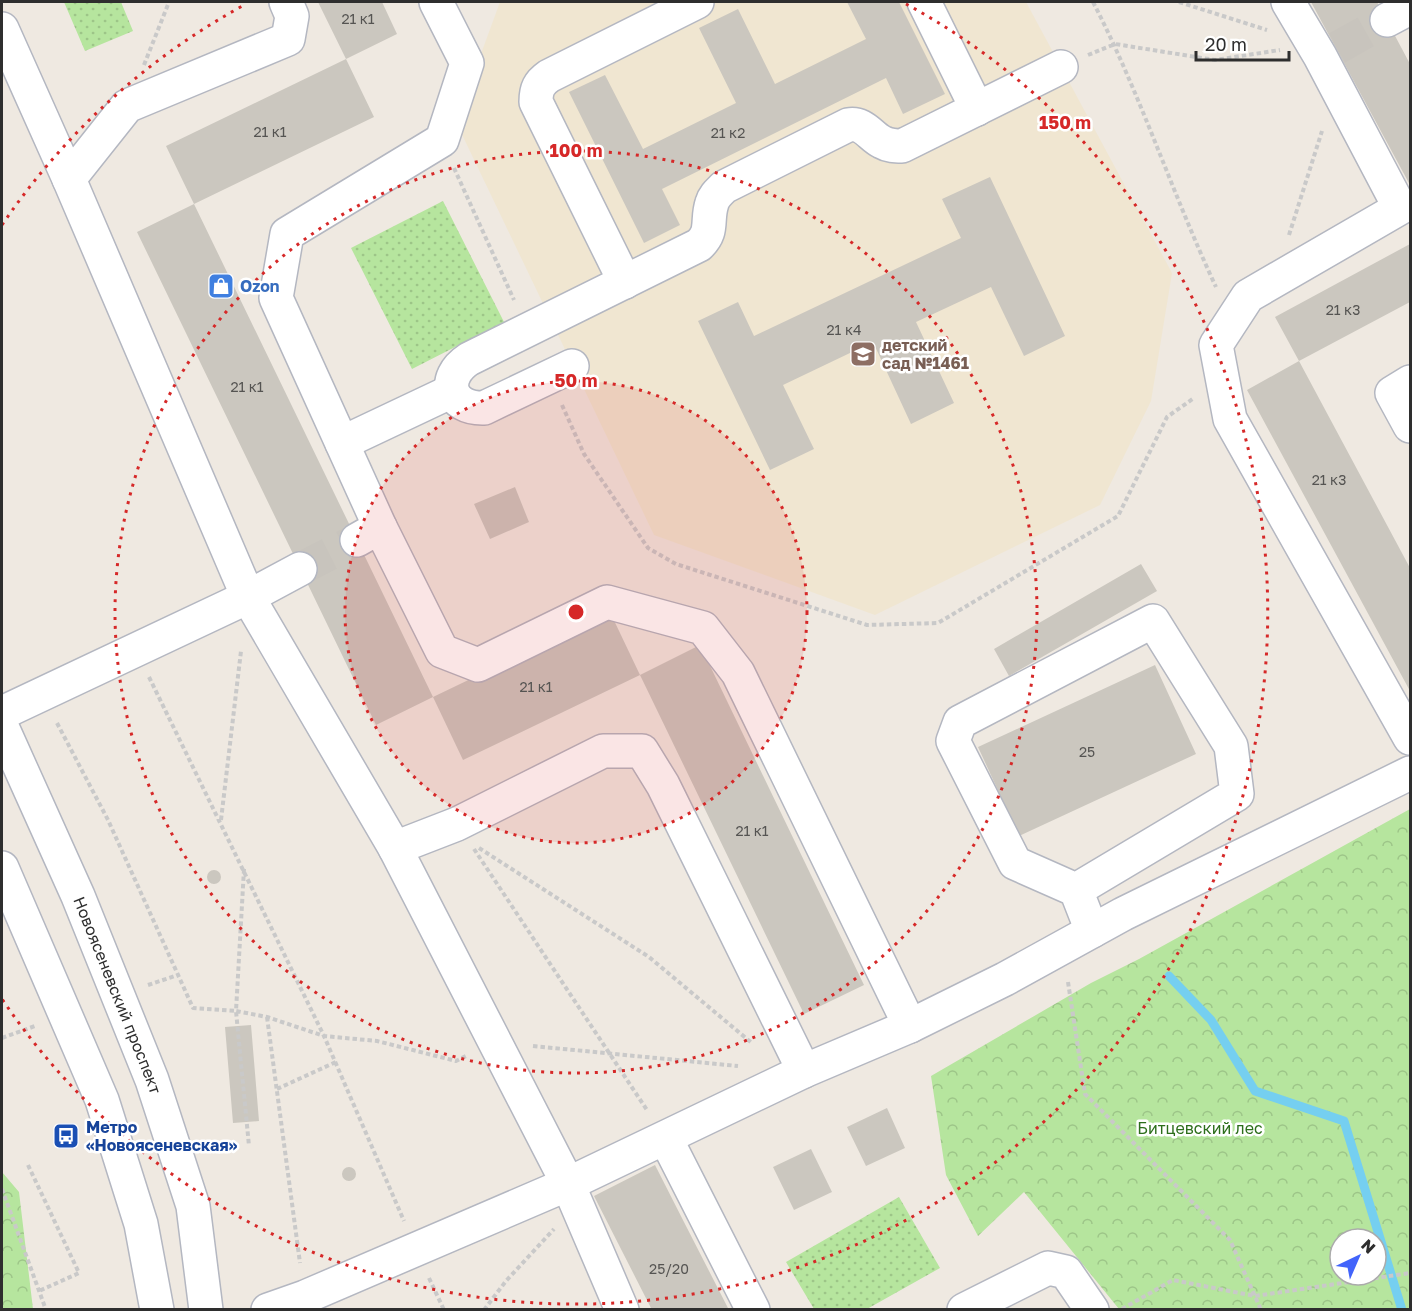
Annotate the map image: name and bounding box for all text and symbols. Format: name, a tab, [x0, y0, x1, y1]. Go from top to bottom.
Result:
house number: 21 к1	[341, 10, 375, 27]
scale bar	[1196, 24, 1289, 62]
text: 20 m	[1205, 33, 1247, 55]
text: 150 m	[1039, 111, 1091, 133]
house number: 21 к1	[253, 123, 287, 140]
house number: 21 к2	[711, 124, 745, 141]
text: 100 m	[550, 139, 602, 161]
shop icon: Ozon	[206, 271, 236, 301]
place label: Ozon	[240, 276, 280, 296]
house number: 21 к3	[1326, 301, 1360, 318]
house number: 21 к4	[827, 321, 862, 338]
place label: детский сад №1461	[882, 335, 969, 373]
school or university icon: детский сад №1461	[848, 339, 878, 369]
text: 50 m	[555, 369, 597, 391]
house number: 21 к1	[230, 378, 264, 395]
house number: 21 к3	[1312, 471, 1346, 488]
centre of rings	[566, 602, 586, 622]
house number: 21 к1	[519, 678, 553, 695]
house number: 25	[1079, 743, 1095, 760]
house number: 21 к1	[735, 822, 769, 839]
street label: Новоясеневский проспект	[69, 893, 166, 1096]
place label: Метро «Новоясеневская»	[86, 1117, 238, 1155]
park label: Битцевский лес	[1137, 1118, 1263, 1138]
bus stop icon: Метро «Новоясеневская»	[51, 1121, 81, 1151]
north arrow	[1328, 1227, 1388, 1287]
text: N	[1357, 1235, 1380, 1258]
house number: 25/20	[649, 1260, 689, 1277]

